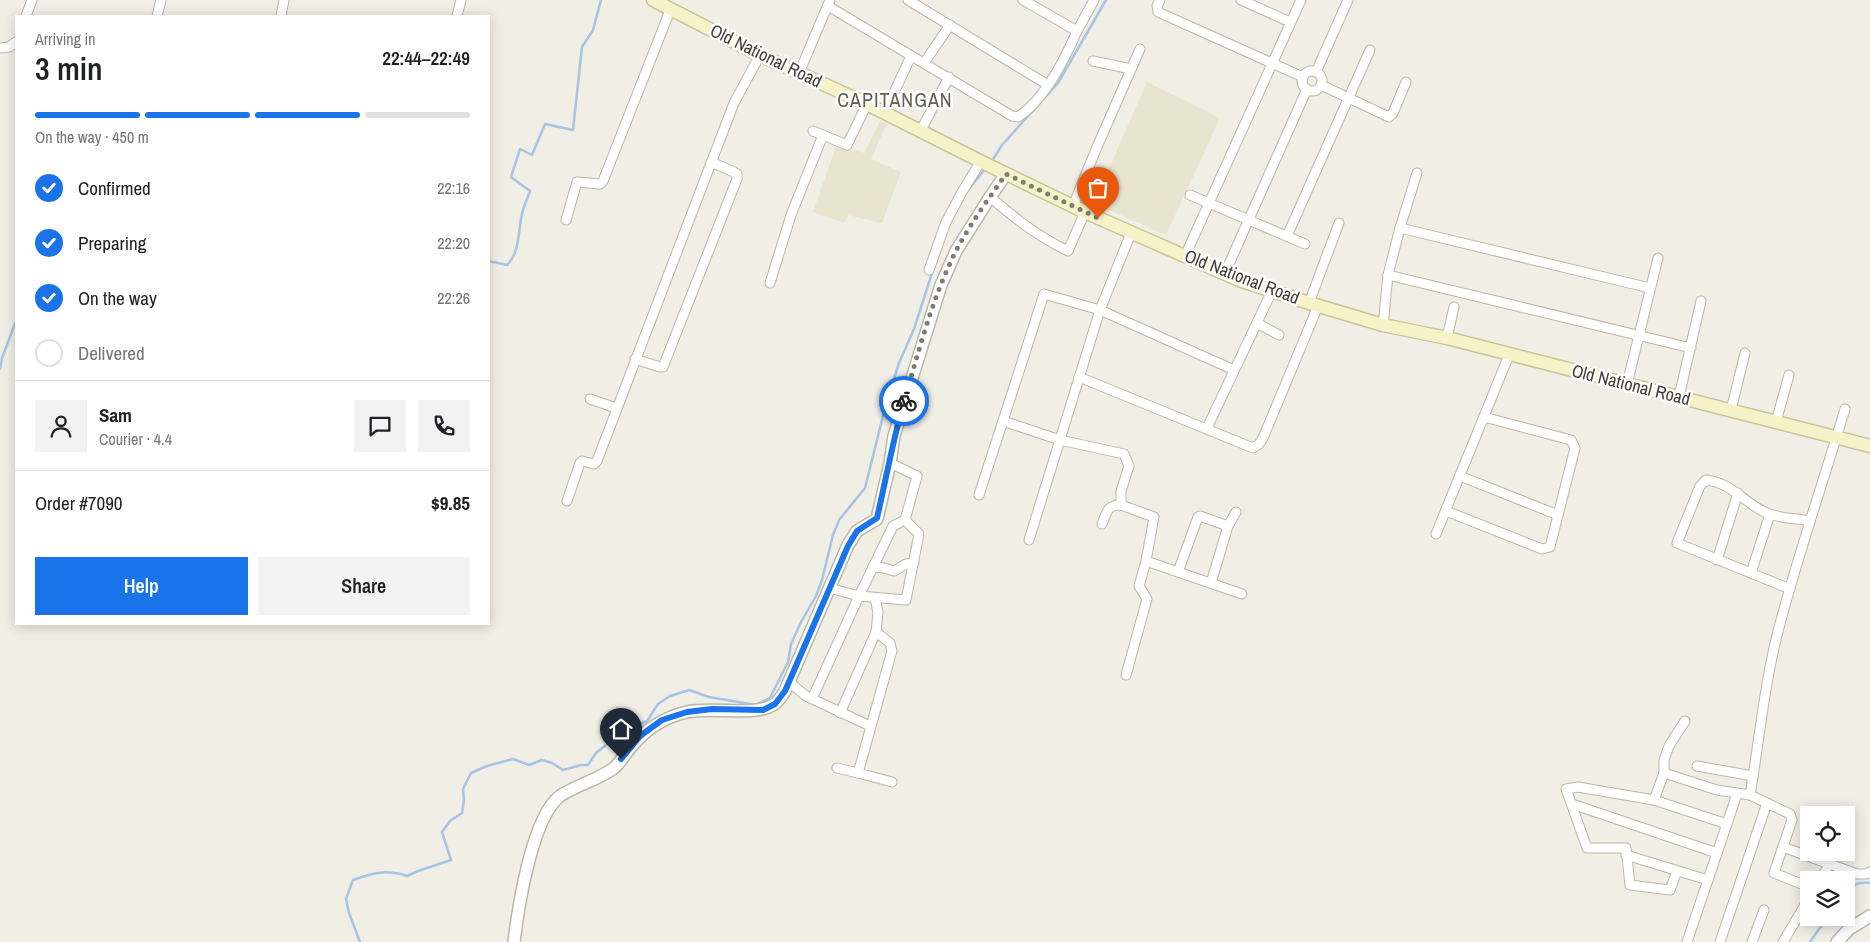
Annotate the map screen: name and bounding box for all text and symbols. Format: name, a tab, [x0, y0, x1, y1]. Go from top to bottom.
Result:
street label: Old National Road	[706, 18, 826, 93]
text: Arriving in	[35, 28, 96, 50]
text: 22:44–22:49	[382, 45, 470, 71]
text: 3 min	[35, 47, 103, 90]
district label: CAPITANGAN	[837, 86, 953, 113]
text: On the way · 450 m	[35, 126, 149, 148]
pin	[1077, 167, 1119, 218]
icon: check	[35, 174, 63, 202]
icon: bag	[1084, 174, 1112, 202]
text: Confirmed	[78, 175, 151, 201]
text: 22:16	[437, 177, 470, 199]
icon: check	[35, 229, 63, 257]
text: Preparing	[78, 230, 146, 256]
text: 22:20	[437, 232, 470, 254]
street label: Old National Road	[1181, 243, 1303, 310]
icon: check	[35, 284, 63, 312]
text: On the way	[78, 285, 157, 311]
text: 22:26	[437, 287, 470, 309]
text: Delivered	[78, 340, 145, 366]
street label: Old National Road	[1569, 358, 1693, 411]
courier	[879, 376, 929, 426]
icon: bike	[890, 387, 918, 415]
button: person	[35, 400, 87, 452]
button: chat	[354, 400, 406, 452]
button: phone	[418, 400, 470, 452]
text: Sam	[99, 402, 132, 428]
text: Courier · 4.4	[99, 428, 172, 450]
text: Order #7090	[35, 490, 122, 516]
text: $9.85	[431, 490, 470, 516]
button: Help	[35, 557, 248, 615]
button: Share	[258, 557, 470, 615]
pin	[600, 708, 642, 759]
icon: home	[607, 715, 635, 743]
map controls	[1800, 806, 1855, 926]
button: locate	[1800, 806, 1855, 861]
button: layers	[1800, 871, 1855, 926]

